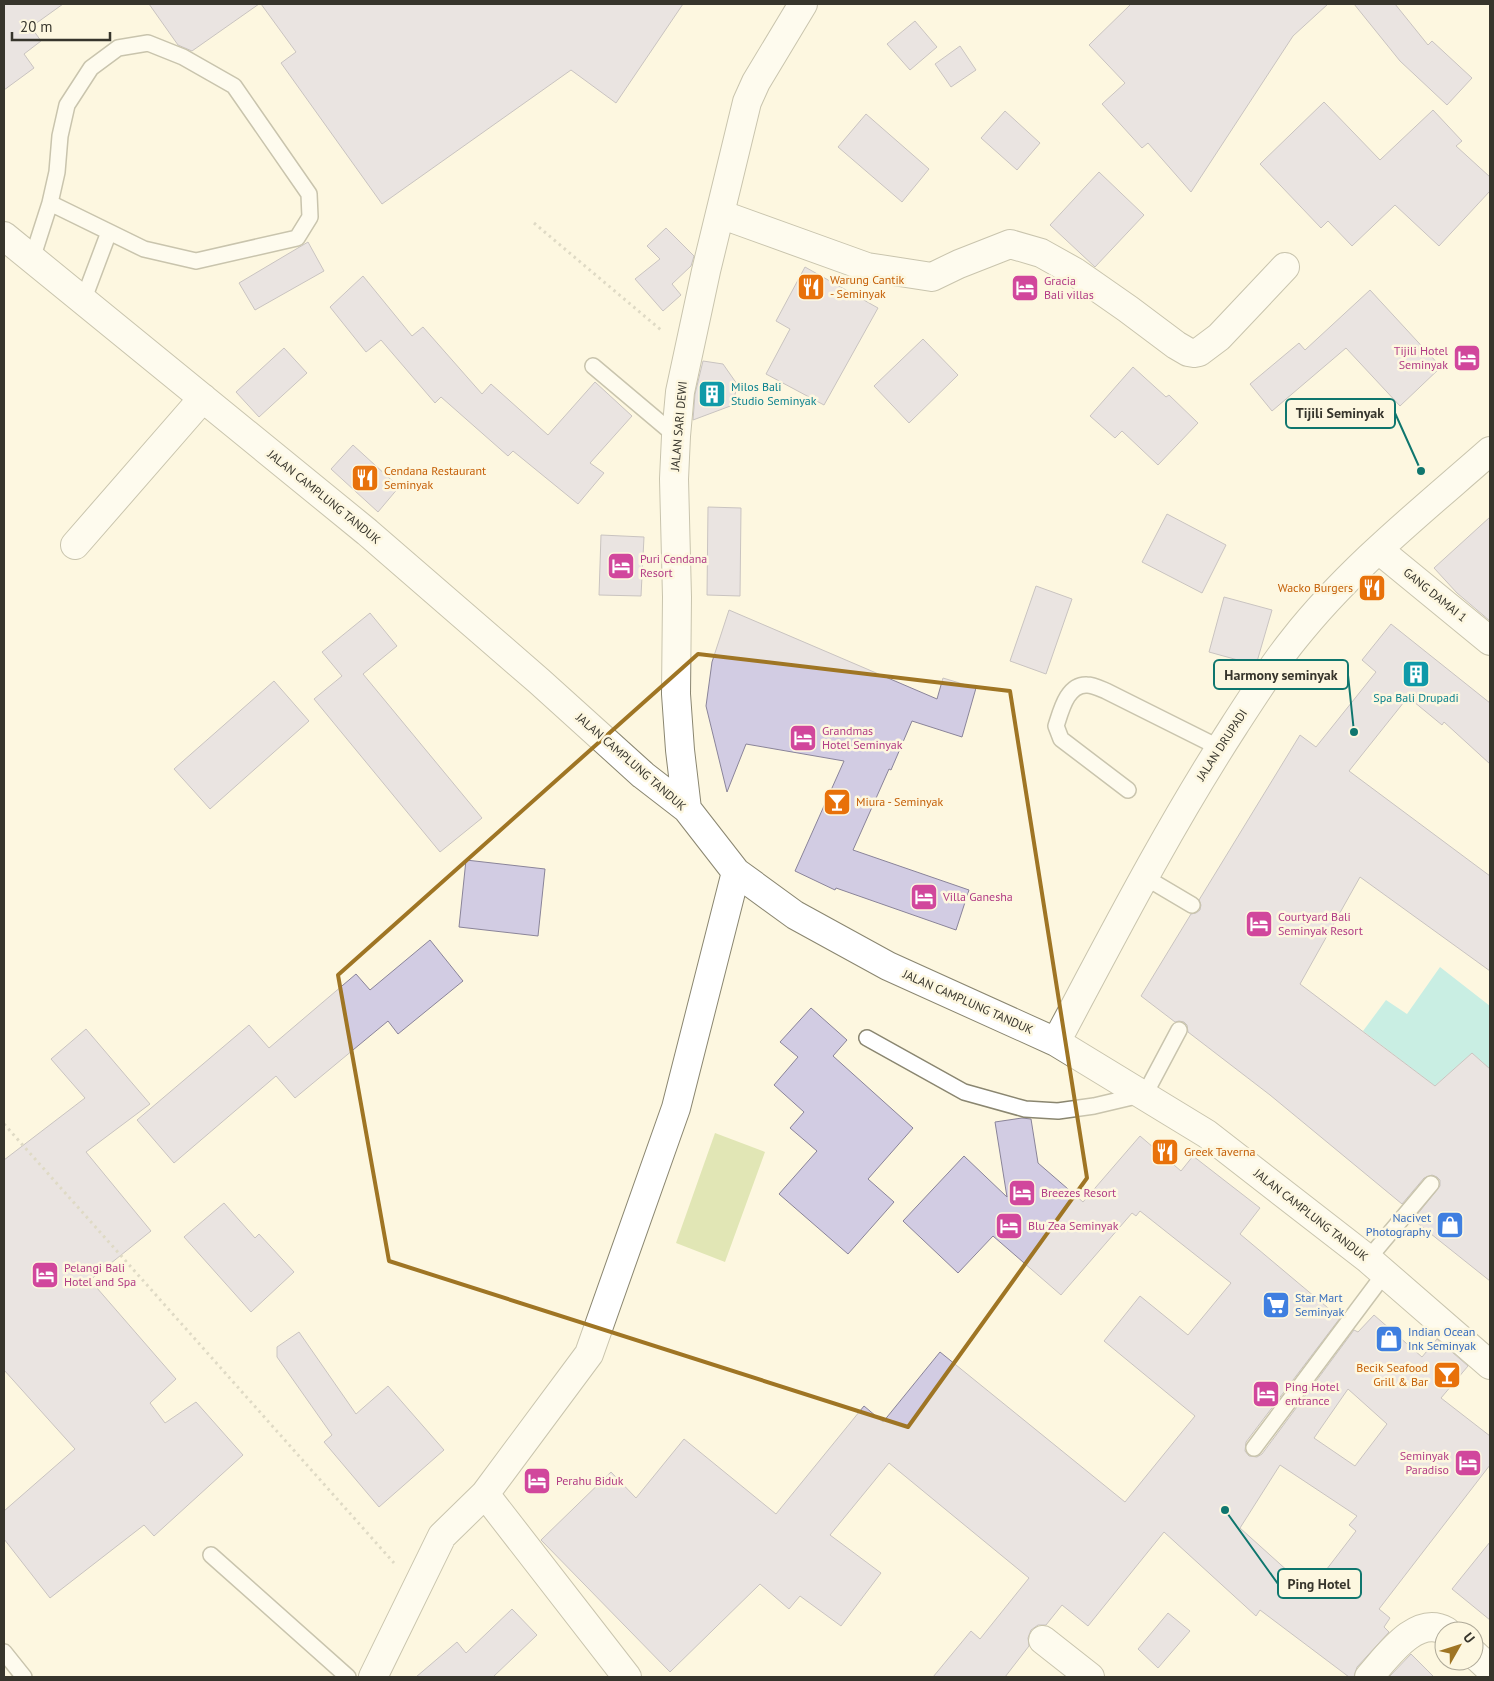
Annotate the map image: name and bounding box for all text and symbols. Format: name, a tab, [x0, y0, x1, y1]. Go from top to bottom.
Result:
scale bar	[12, 10, 110, 42]
text: 20 m	[20, 17, 53, 36]
restaurant icon: Warung Cantik - Seminyak	[796, 272, 826, 302]
place label: Warung Cantik - Seminyak	[830, 272, 905, 301]
hotel icon: Gracia Bali villas	[1010, 273, 1040, 303]
place label: Gracia Bali villas	[1044, 273, 1094, 302]
place label: Tijili Hotel Seminyak	[1394, 343, 1448, 372]
hotel icon: Tijili Hotel Seminyak	[1452, 343, 1482, 373]
building icon: Milos Bali Studio Seminyak	[697, 379, 727, 409]
place label: Milos Bali Studio Seminyak	[731, 379, 817, 408]
street label: JALAN SARI DEWI	[667, 380, 690, 472]
callout: Tijili Seminyak	[1286, 399, 1395, 428]
text: Tijili Seminyak	[1296, 404, 1384, 422]
street label: JALAN CAMPLUNG TANDUK	[264, 446, 384, 547]
restaurant icon: Cendana Restaurant Seminyak	[350, 463, 380, 493]
place label: Cendana Restaurant Seminyak	[384, 463, 486, 492]
hotel icon: Puri Cendana Resort	[606, 551, 636, 581]
place label: Puri Cendana Resort	[640, 551, 707, 580]
street label: GANG DAMAI 1	[1401, 564, 1470, 625]
restaurant icon: Wacko Burgers	[1357, 573, 1387, 603]
place label: Wacko Burgers	[1278, 580, 1353, 595]
building icon: Spa Bali Drupadi	[1401, 659, 1431, 689]
callout: Harmony seminyak	[1214, 660, 1348, 689]
text: Harmony seminyak	[1224, 666, 1338, 684]
place label: Spa Bali Drupadi	[1373, 690, 1459, 705]
street label: JALAN DRUPADI	[1192, 706, 1250, 784]
street label: JALAN CAMPLUNG TANDUK	[572, 709, 689, 814]
hotel icon: Grandmas Hotel Seminyak	[788, 723, 818, 753]
place label: Grandmas Hotel Seminyak	[822, 723, 903, 752]
bar icon: Miura - Seminyak	[822, 787, 852, 817]
place label: Miura - Seminyak	[856, 794, 944, 809]
hotel icon: Villa Ganesha	[909, 882, 939, 912]
place label: Villa Ganesha	[942, 889, 1013, 904]
hotel icon: Courtyard Bali Seminyak Resort	[1244, 909, 1274, 939]
place label: Courtyard Bali Seminyak Resort	[1278, 909, 1363, 938]
street label: JALAN CAMPLUNG TANDUK	[900, 966, 1036, 1037]
restaurant icon: Greek Taverna	[1150, 1137, 1180, 1167]
place label: Greek Taverna	[1184, 1144, 1255, 1159]
street label: JALAN CAMPLUNG TANDUK	[1250, 1165, 1372, 1264]
hotel icon: Breezes Resort	[1007, 1178, 1037, 1208]
place label: Breezes Resort	[1041, 1185, 1116, 1200]
place label: Nacivet Photography	[1366, 1210, 1431, 1239]
shop icon: Nacivet Photography	[1435, 1210, 1465, 1240]
hotel icon: Blu Zea Seminyak	[994, 1211, 1024, 1241]
place label: Blu Zea Seminyak	[1028, 1218, 1119, 1233]
hotel icon: Pelangi Bali Hotel and Spa	[30, 1260, 60, 1290]
place label: Pelangi Bali Hotel and Spa	[64, 1260, 136, 1289]
supermarket icon: Star Mart Seminyak	[1261, 1290, 1291, 1320]
place label: Star Mart Seminyak	[1295, 1290, 1345, 1319]
shop icon: Indian Ocean Ink Seminyak	[1374, 1324, 1404, 1354]
place label: Indian Ocean Ink Seminyak	[1408, 1324, 1476, 1353]
place label: Becik Seafood Grill & Bar	[1356, 1360, 1428, 1389]
bar icon: Becik Seafood Grill & Bar	[1432, 1360, 1462, 1390]
hotel icon: Ping Hotel entrance	[1251, 1379, 1281, 1409]
place label: Ping Hotel entrance	[1285, 1379, 1340, 1408]
place label: Seminyak Paradiso	[1400, 1448, 1449, 1477]
hotel icon: Seminyak Paradiso	[1453, 1448, 1483, 1478]
hotel icon: Perahu Biduk	[522, 1466, 552, 1496]
place label: Perahu Biduk	[556, 1473, 624, 1488]
callout: Ping Hotel	[1278, 1569, 1361, 1598]
text: Ping Hotel	[1287, 1575, 1351, 1593]
north arrow	[1434, 1621, 1484, 1671]
text: U	[1459, 1629, 1479, 1647]

